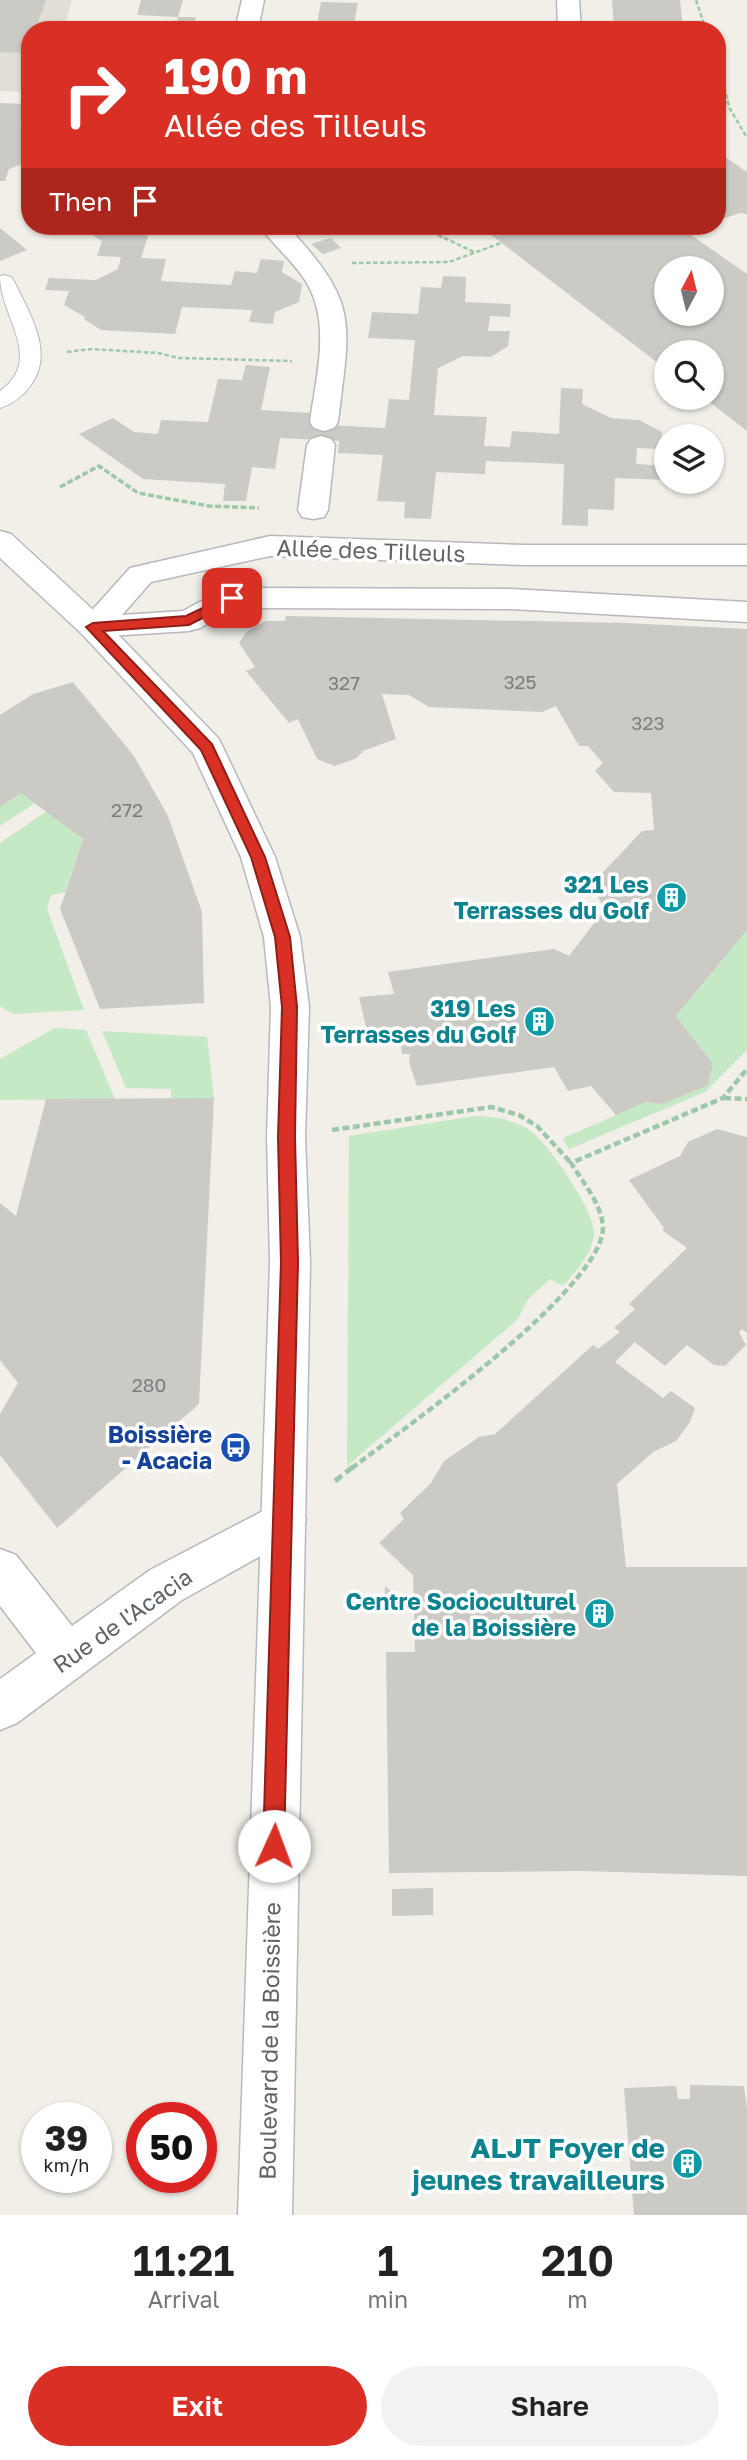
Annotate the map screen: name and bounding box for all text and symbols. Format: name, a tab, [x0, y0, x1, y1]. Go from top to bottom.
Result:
text: 190 m	[164, 46, 307, 105]
icon: right	[49, 49, 140, 140]
text: Allée des Tilleuls	[164, 106, 427, 144]
icon: arrive	[126, 182, 164, 220]
text: Then	[49, 186, 112, 217]
north arrow	[654, 256, 724, 326]
map controls	[654, 256, 724, 494]
button: search	[654, 340, 724, 410]
button: layers	[654, 424, 724, 494]
street label: Allée des Tilleuls	[276, 533, 466, 567]
pin	[202, 568, 262, 628]
icon: arrive	[213, 579, 251, 617]
house number: 325	[503, 670, 537, 693]
house number: 327	[328, 671, 360, 694]
house number: 323	[631, 711, 665, 734]
house number: 272	[111, 798, 143, 821]
place label: 321 Les Terrasses du Golf	[453, 870, 650, 924]
building icon: 321 Les Terrasses du Golf	[655, 880, 689, 914]
place label: 319 Les Terrasses du Golf	[320, 994, 517, 1048]
building icon: 319 Les Terrasses du Golf	[522, 1004, 556, 1038]
house number: 280	[132, 1373, 166, 1396]
place label: Boissière - Acacia	[108, 1420, 212, 1474]
bus stop icon: Boissière - Acacia	[218, 1430, 252, 1464]
street label: Rue de l'Acacia	[47, 1562, 197, 1678]
place label: Centre Socioculturel de la Boissière	[346, 1587, 576, 1641]
building icon: Centre Socioculturel de la Boissière	[582, 1597, 616, 1631]
position arrow	[237, 1809, 311, 1883]
street label: Boulevard de la Boissière	[253, 1902, 285, 2180]
speed limit sign: 50	[126, 2102, 217, 2193]
text: 39	[45, 2117, 88, 2159]
place label: ALJT Foyer de jeunes travailleurs	[411, 2131, 665, 2196]
building icon: ALJT Foyer de jeunes travailleurs	[671, 2146, 705, 2180]
text: km/h	[44, 2154, 89, 2176]
text: 11:21	[133, 2235, 235, 2285]
text: 1	[377, 2235, 398, 2285]
text: 210	[541, 2235, 614, 2285]
text: Arrival	[148, 2285, 220, 2313]
text: min	[367, 2285, 408, 2313]
text: m	[567, 2285, 588, 2313]
button: Exit	[28, 2366, 367, 2446]
button: Share	[381, 2366, 719, 2446]

